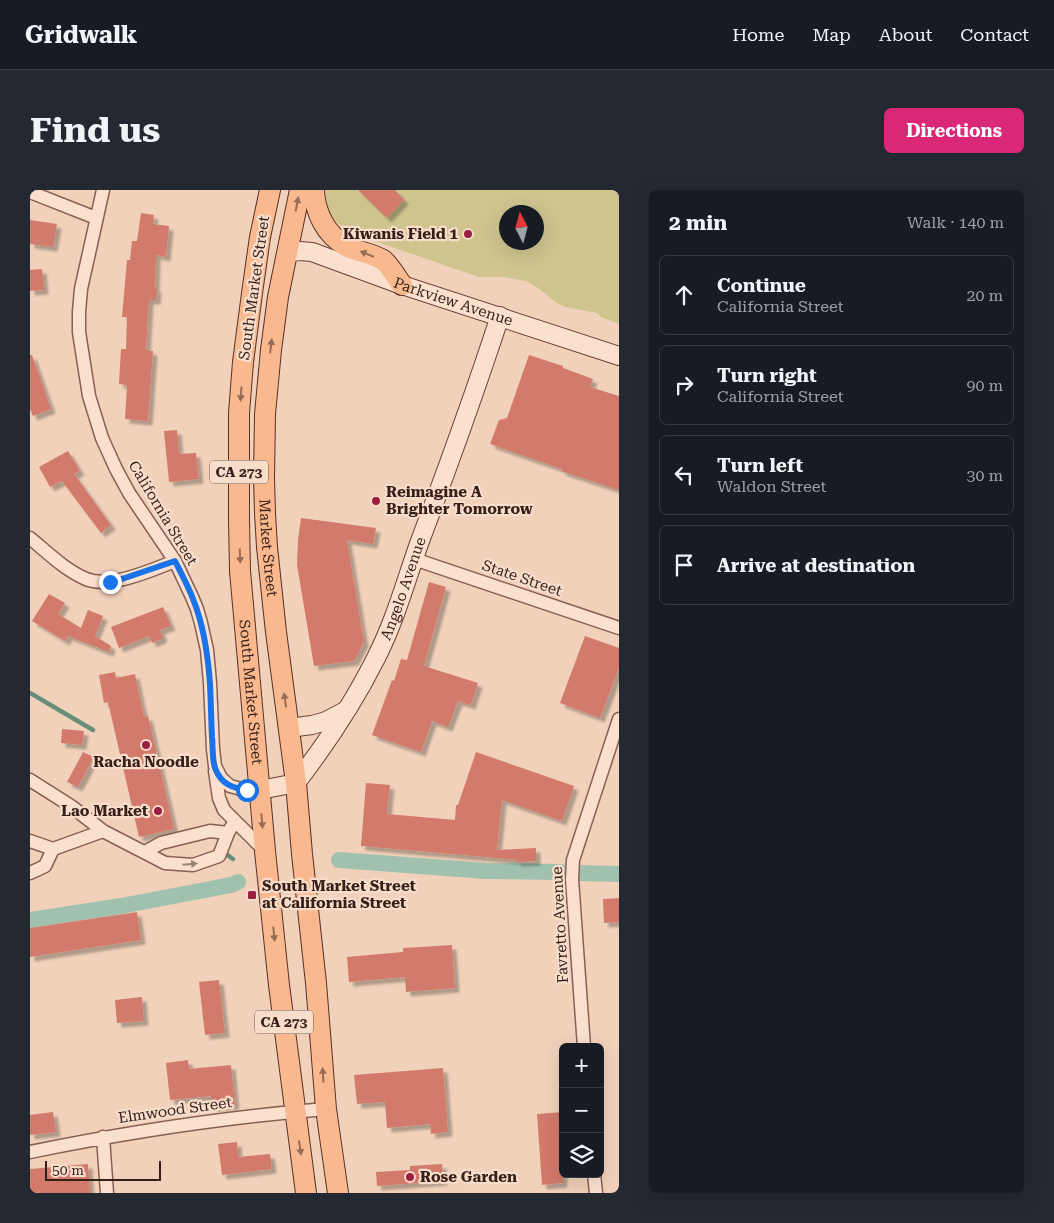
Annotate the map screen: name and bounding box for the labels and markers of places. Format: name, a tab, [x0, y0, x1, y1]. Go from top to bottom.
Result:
place label: Kiwanis Field 1	[343, 225, 459, 243]
marker: Kiwanis Field 1	[462, 228, 474, 240]
place label: Reimagine A Brighter Tomorrow	[386, 483, 533, 518]
marker: Reimagine A Brighter Tomorrow	[370, 495, 382, 507]
marker: Racha Noodle	[140, 739, 152, 751]
place label: Racha Noodle	[93, 753, 199, 771]
place label: Lao Market	[61, 802, 148, 820]
marker: Lao Market	[152, 805, 164, 817]
place label: South Market Street at California Street	[262, 877, 416, 912]
marker: South Market Street at California Street	[246, 889, 258, 901]
place label: Rose Garden	[420, 1168, 517, 1186]
marker: Rose Garden	[404, 1171, 416, 1183]

